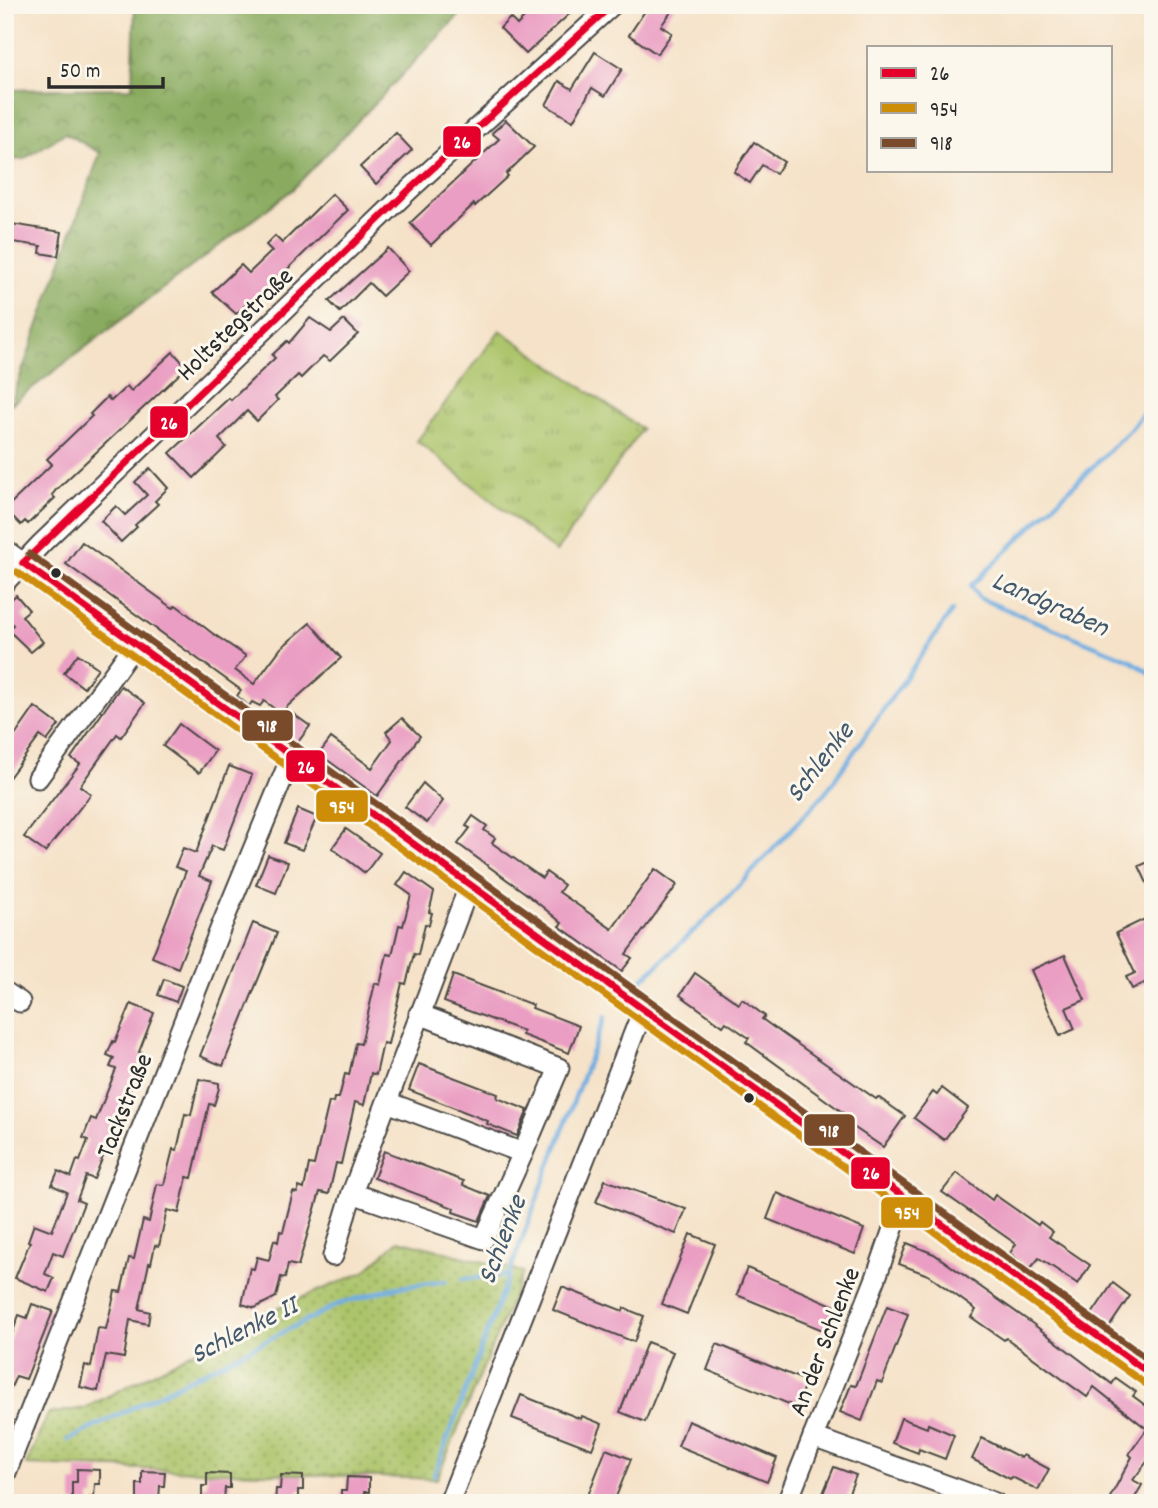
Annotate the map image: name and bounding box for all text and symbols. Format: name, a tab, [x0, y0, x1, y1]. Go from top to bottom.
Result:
scale bar	[49, 46, 163, 90]
legend	[867, 46, 1112, 172]
text: 50 m	[60, 58, 100, 88]
text: 26	[930, 61, 949, 91]
text: 954	[930, 97, 958, 127]
line badge: 26	[442, 125, 482, 158]
text: 26	[453, 131, 471, 158]
text: 918	[930, 131, 953, 161]
street label: Holtstegstraße	[170, 260, 303, 391]
line badge: 26	[149, 405, 189, 439]
text: 26	[160, 412, 178, 439]
water label: Landgraben	[984, 563, 1115, 650]
unlabelled marker	[49, 566, 63, 580]
line badge: 918	[241, 709, 294, 742]
water label: Schlenke	[778, 714, 867, 813]
text: 918	[257, 715, 278, 742]
line badge: 26	[285, 749, 326, 783]
text: 26	[297, 756, 315, 783]
line badge: 954	[315, 789, 369, 823]
text: 954	[329, 796, 355, 823]
street label: Tackstraße	[89, 1048, 164, 1164]
unlabelled marker	[742, 1091, 756, 1105]
line badge: 918	[803, 1113, 856, 1147]
text: 918	[819, 1120, 840, 1147]
line badge: 26	[850, 1156, 891, 1190]
text: 26	[862, 1162, 880, 1189]
water label: Schlenke	[469, 1189, 540, 1291]
line badge: 954	[880, 1196, 934, 1229]
text: 954	[894, 1202, 920, 1229]
street label: An der Schlenke	[781, 1262, 872, 1422]
water label: Schlenke II	[185, 1287, 309, 1377]

